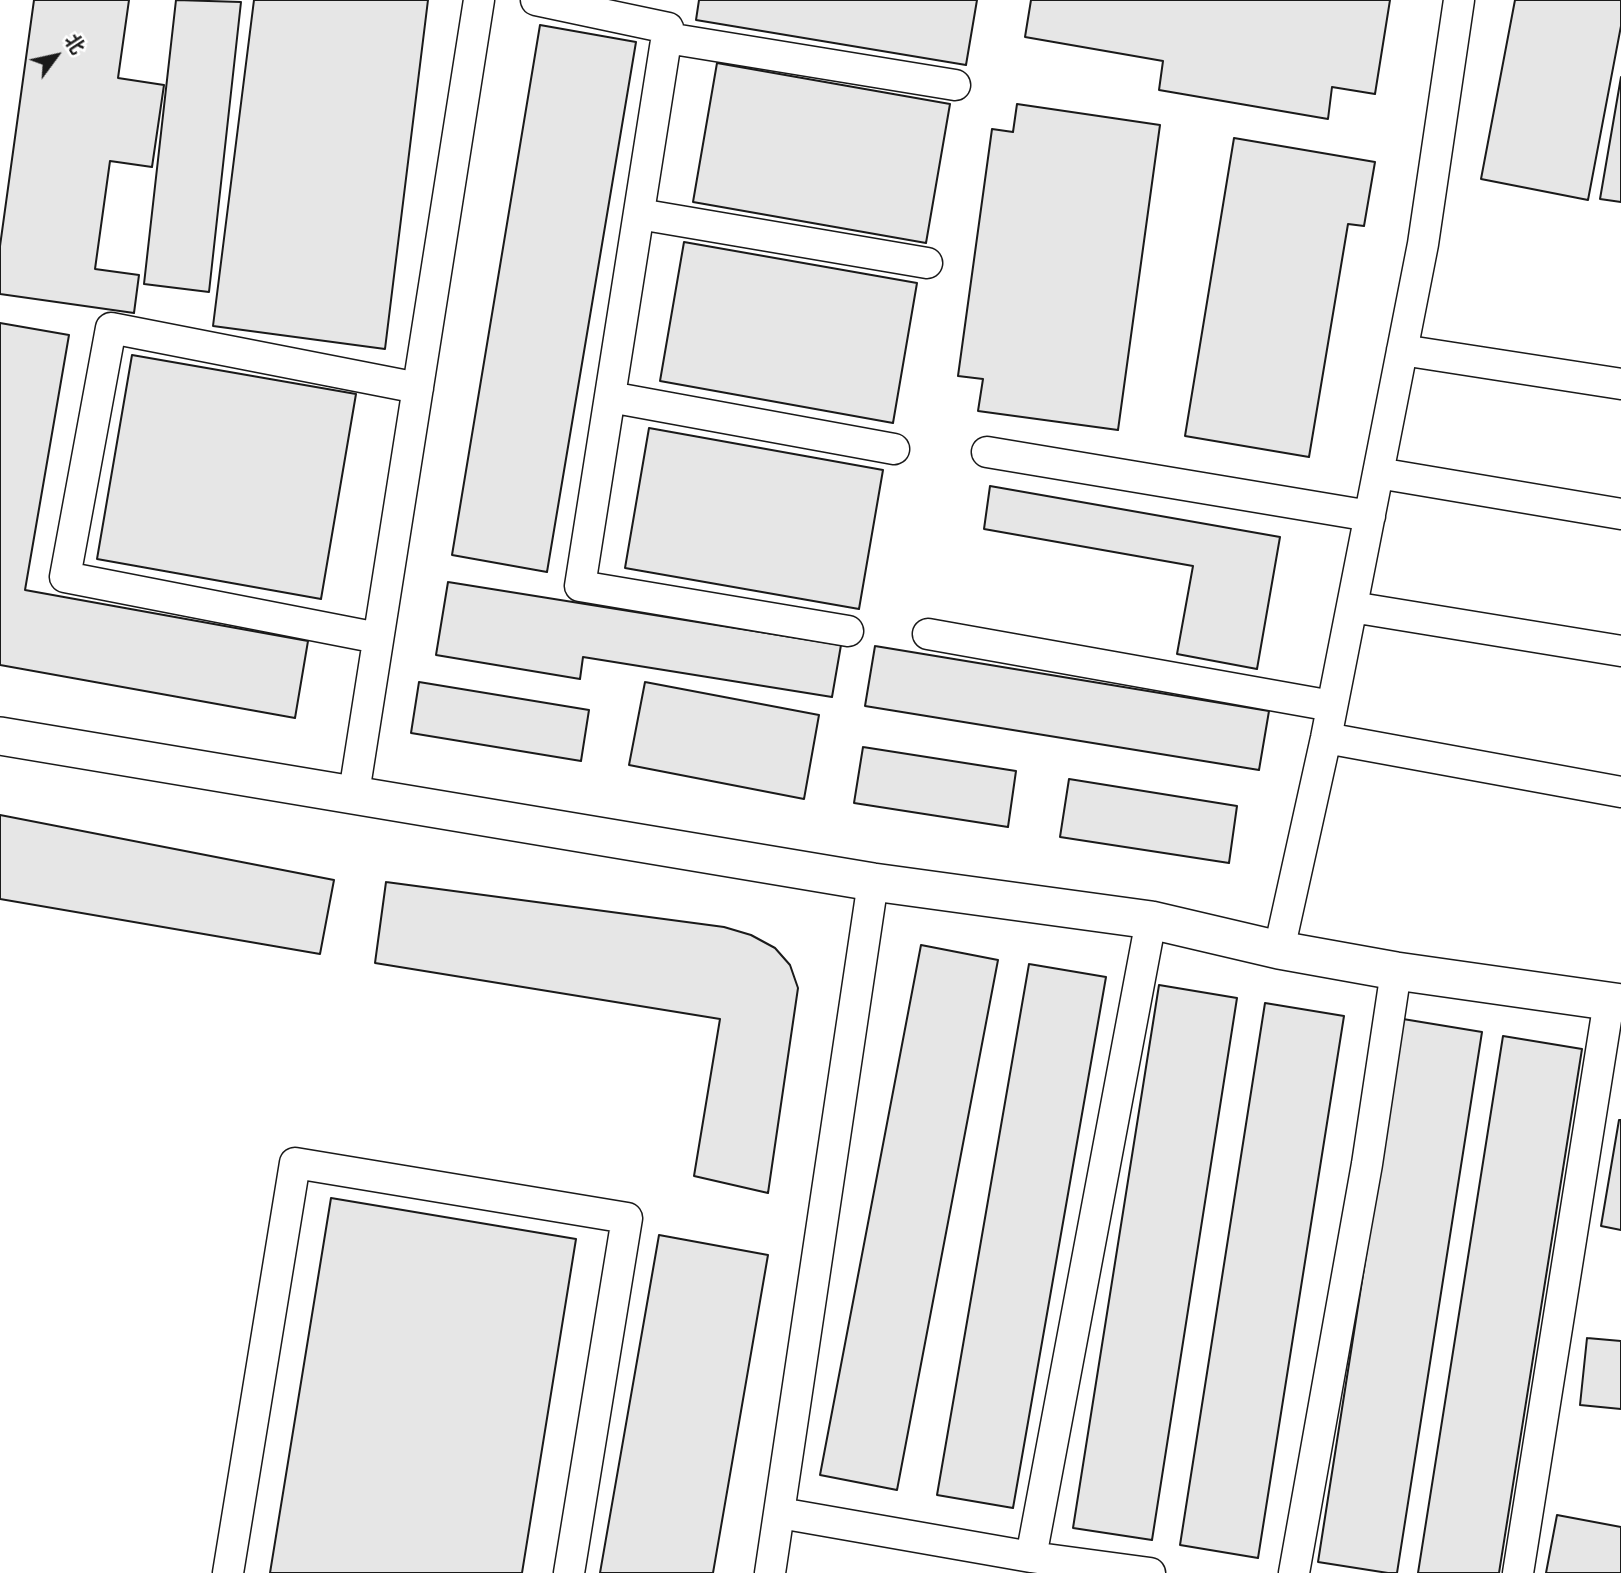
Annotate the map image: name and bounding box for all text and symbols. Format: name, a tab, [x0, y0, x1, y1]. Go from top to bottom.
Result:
north arrow	[21, 21, 91, 91]
text: 北	[61, 31, 87, 57]

